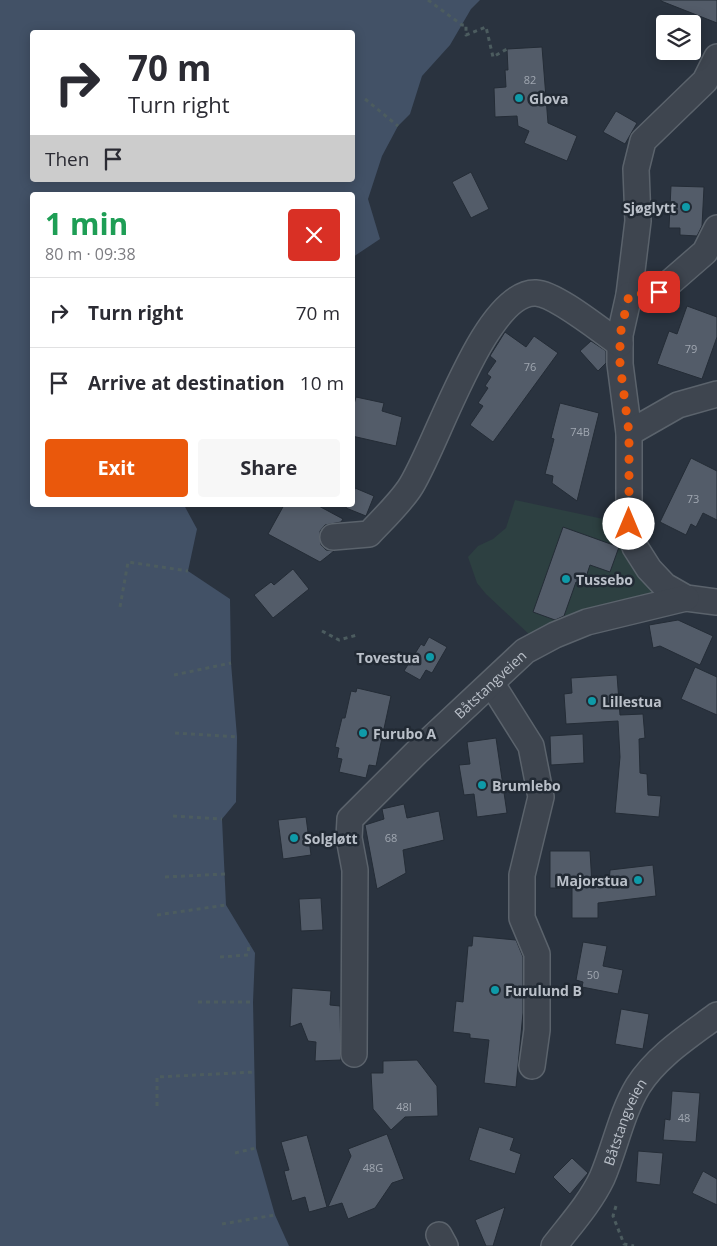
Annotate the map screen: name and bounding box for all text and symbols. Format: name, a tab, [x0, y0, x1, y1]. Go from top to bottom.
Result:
map controls	[656, 15, 701, 60]
button: layers	[656, 15, 701, 60]
text: 70 m	[128, 44, 211, 91]
icon: right	[45, 50, 110, 115]
house number: 82	[524, 72, 536, 87]
text: Turn right	[128, 89, 230, 119]
place label: Glova	[529, 89, 569, 108]
marker: Glova	[513, 92, 525, 104]
icon: arrive	[99, 145, 127, 173]
text: Then	[45, 146, 89, 172]
place label: Sjøglytt	[623, 198, 676, 217]
marker: Sjøglytt	[680, 201, 692, 213]
text: 1 min	[45, 203, 128, 244]
button: close	[288, 209, 340, 261]
text: 80 m · 09:38	[45, 243, 136, 265]
pin	[638, 271, 680, 313]
icon: arrive	[645, 278, 673, 306]
icon: right	[45, 299, 73, 327]
text: Turn right	[88, 300, 183, 326]
text: 70 m	[296, 300, 340, 326]
house number: 79	[685, 341, 697, 356]
house number: 76	[524, 359, 536, 374]
icon: arrive	[45, 369, 73, 397]
text: Arrive at destination	[88, 370, 285, 396]
text: 10 m	[300, 370, 344, 396]
house number: 74B	[570, 424, 590, 439]
button: Exit	[45, 439, 188, 497]
button: Share	[198, 439, 340, 497]
house number: 73	[687, 491, 699, 506]
position arrow	[602, 497, 654, 549]
place label: Tussebo	[576, 570, 633, 589]
marker: Tussebo	[560, 573, 572, 585]
street label: Båtstangveien	[450, 645, 530, 722]
place label: Tovestua	[356, 648, 420, 667]
marker: Tovestua	[424, 651, 436, 663]
place label: Lillestua	[602, 692, 662, 711]
marker: Lillestua	[586, 695, 598, 707]
place label: Furubo A	[373, 724, 437, 743]
marker: Furubo A	[357, 727, 369, 739]
place label: Brumlebo	[492, 776, 561, 795]
marker: Brumlebo	[476, 779, 488, 791]
place label: Solgløtt	[304, 829, 358, 848]
house number: 68	[385, 830, 397, 845]
marker: Solgløtt	[288, 832, 300, 844]
place label: Majorstua	[556, 871, 628, 890]
marker: Majorstua	[632, 874, 644, 886]
house number: 50	[587, 967, 599, 982]
place label: Furulund B	[505, 981, 582, 1000]
marker: Furulund B	[489, 984, 501, 996]
street label: Båtstangveien	[598, 1074, 650, 1168]
house number: 48I	[396, 1099, 412, 1114]
house number: 48	[678, 1110, 690, 1125]
house number: 48G	[363, 1160, 383, 1175]

